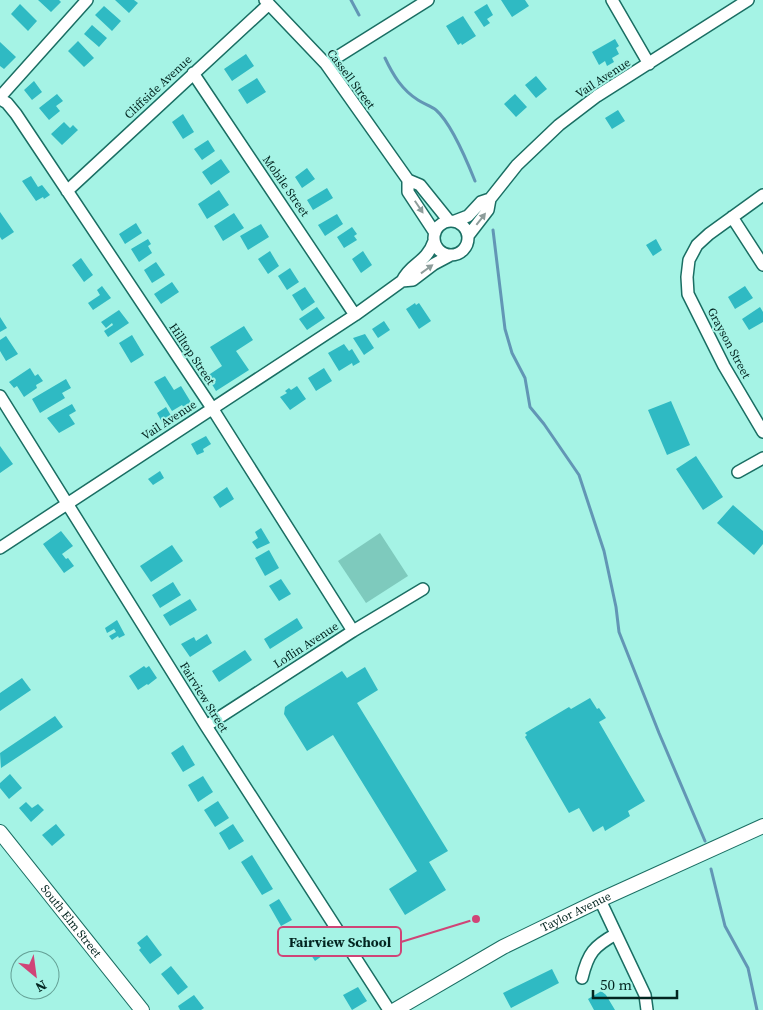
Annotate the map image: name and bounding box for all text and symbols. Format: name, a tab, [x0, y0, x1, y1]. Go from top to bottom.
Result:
street label: Cassell Street	[323, 46, 379, 112]
street label: Cliffside Avenue	[121, 52, 195, 122]
street label: Vail Avenue	[572, 54, 634, 102]
street label: Mobile Street	[259, 152, 313, 220]
one-way arrow	[414, 200, 423, 214]
one-way arrow	[476, 212, 486, 226]
one-way arrow	[420, 264, 433, 275]
street label: Grayson Street	[704, 305, 754, 381]
street label: Hilltop Street	[165, 320, 219, 388]
street label: Vail Avenue	[138, 396, 200, 444]
street label: Loflin Avenue	[271, 618, 341, 672]
street label: Fairview Street	[176, 659, 232, 735]
street label: South Elm Street	[37, 881, 105, 961]
street label: Taylor Avenue	[538, 888, 614, 935]
callout: Fairview School	[278, 927, 401, 956]
text: Fairview School	[289, 932, 392, 952]
north arrow	[10, 950, 60, 1000]
scale bar	[593, 968, 677, 1000]
text: 50 m	[600, 974, 632, 995]
text: N	[32, 975, 51, 998]

